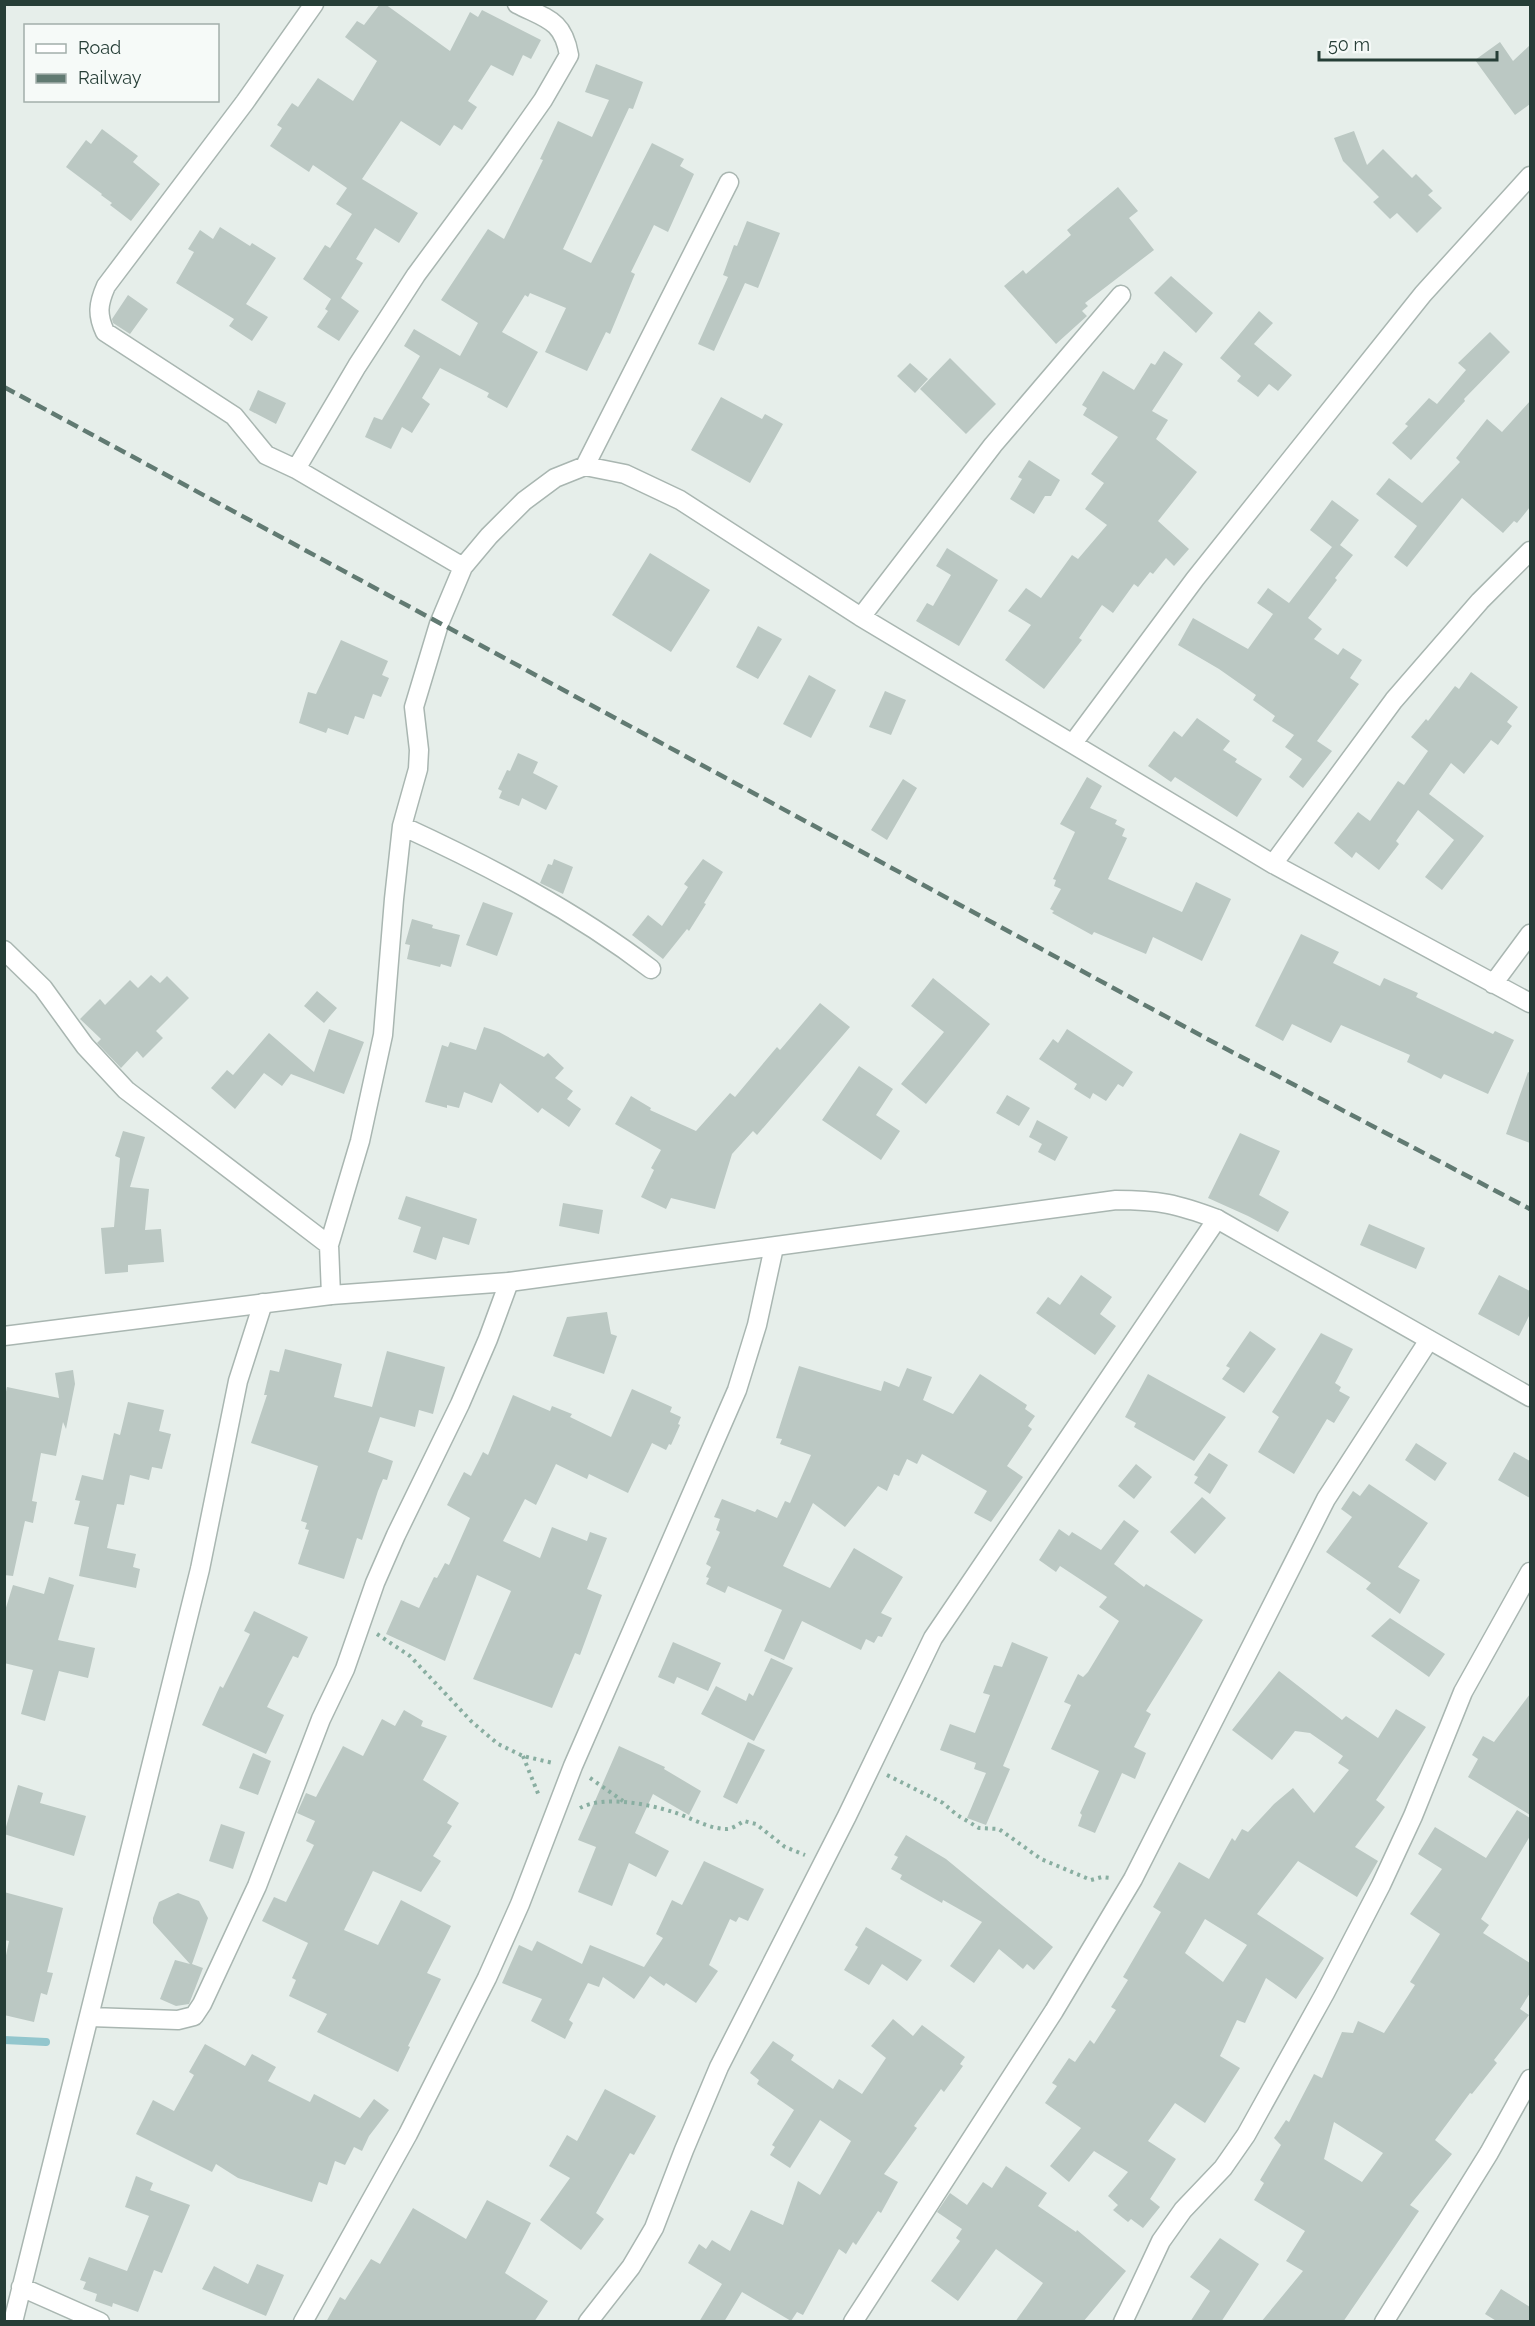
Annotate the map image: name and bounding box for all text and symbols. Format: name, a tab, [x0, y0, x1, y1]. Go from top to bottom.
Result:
legend	[24, 24, 219, 102]
scale bar	[1319, 24, 1498, 62]
text: 50 m	[1328, 34, 1370, 55]
text: Road	[78, 37, 121, 58]
text: Railway	[78, 67, 142, 88]

